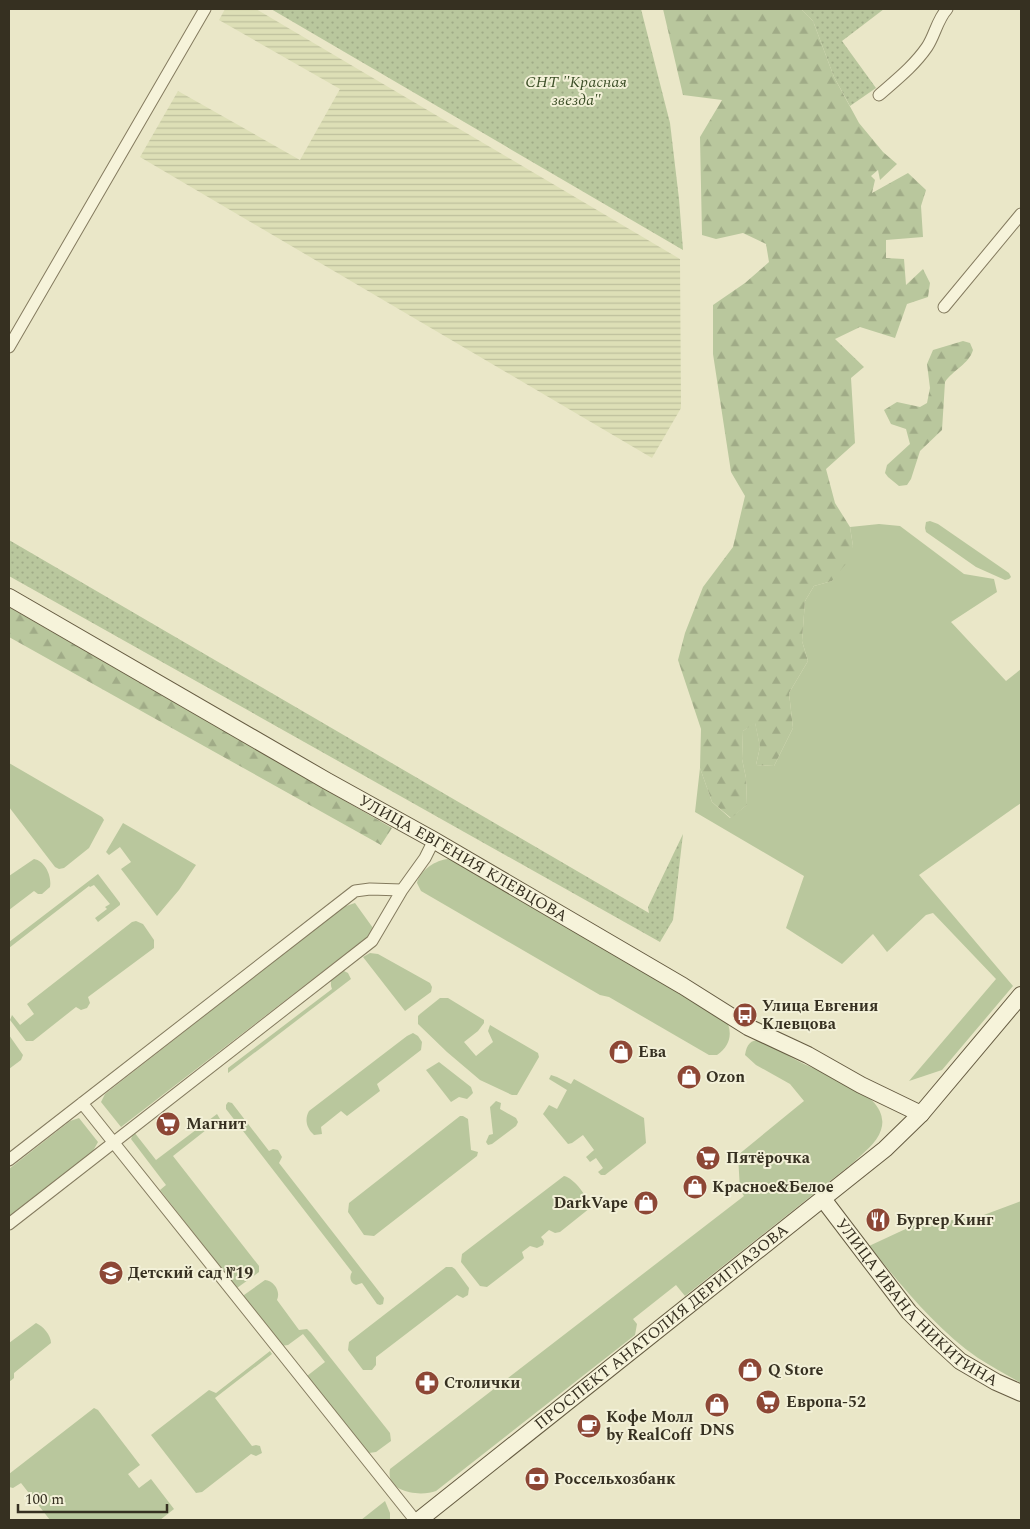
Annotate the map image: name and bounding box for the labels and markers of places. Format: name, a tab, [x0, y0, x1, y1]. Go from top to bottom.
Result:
place label: Улица Евгения Клевцова	[762, 994, 878, 1036]
bus stop icon: Улица Евгения Клевцова	[732, 1002, 758, 1028]
shop icon: Ева	[608, 1039, 634, 1065]
place label: Ева	[638, 1040, 667, 1064]
shop icon: Ozon	[676, 1064, 702, 1090]
place label: Ozon	[706, 1065, 745, 1089]
supermarket icon: Магнит	[155, 1111, 181, 1137]
place label: Магнит	[186, 1112, 246, 1136]
supermarket icon: Пятёрочка	[695, 1145, 721, 1171]
place label: Пятёрочка	[726, 1146, 811, 1170]
shop icon: Красное&Белое	[682, 1174, 708, 1200]
place label: Красное&Белое	[712, 1175, 834, 1199]
shop icon: DarkVape	[633, 1190, 659, 1216]
place label: DarkVape	[554, 1191, 628, 1215]
restaurant icon: Бургер Кинг	[865, 1207, 891, 1233]
place label: Бургер Кинг	[896, 1208, 994, 1232]
school or university icon: Детский сад №19	[98, 1260, 124, 1286]
place label: Детский сад №19	[128, 1261, 253, 1285]
shop icon: Q Store	[737, 1357, 763, 1383]
place label: Q Store	[768, 1358, 823, 1382]
pharmacy icon: Столички	[414, 1370, 440, 1396]
place label: Столички	[444, 1371, 520, 1395]
supermarket icon: Европа-52	[755, 1389, 781, 1415]
place label: Европа-52	[786, 1390, 866, 1414]
shop icon: DNS	[704, 1392, 730, 1418]
place label: Кофе Молл by RealCoff	[606, 1405, 693, 1447]
cafe icon: Кофе Молл by RealCoff	[576, 1413, 602, 1439]
place label: DNS	[699, 1418, 735, 1442]
bank icon: Россельхозбанк	[524, 1466, 550, 1492]
place label: Россельхозбанк	[554, 1467, 676, 1491]

